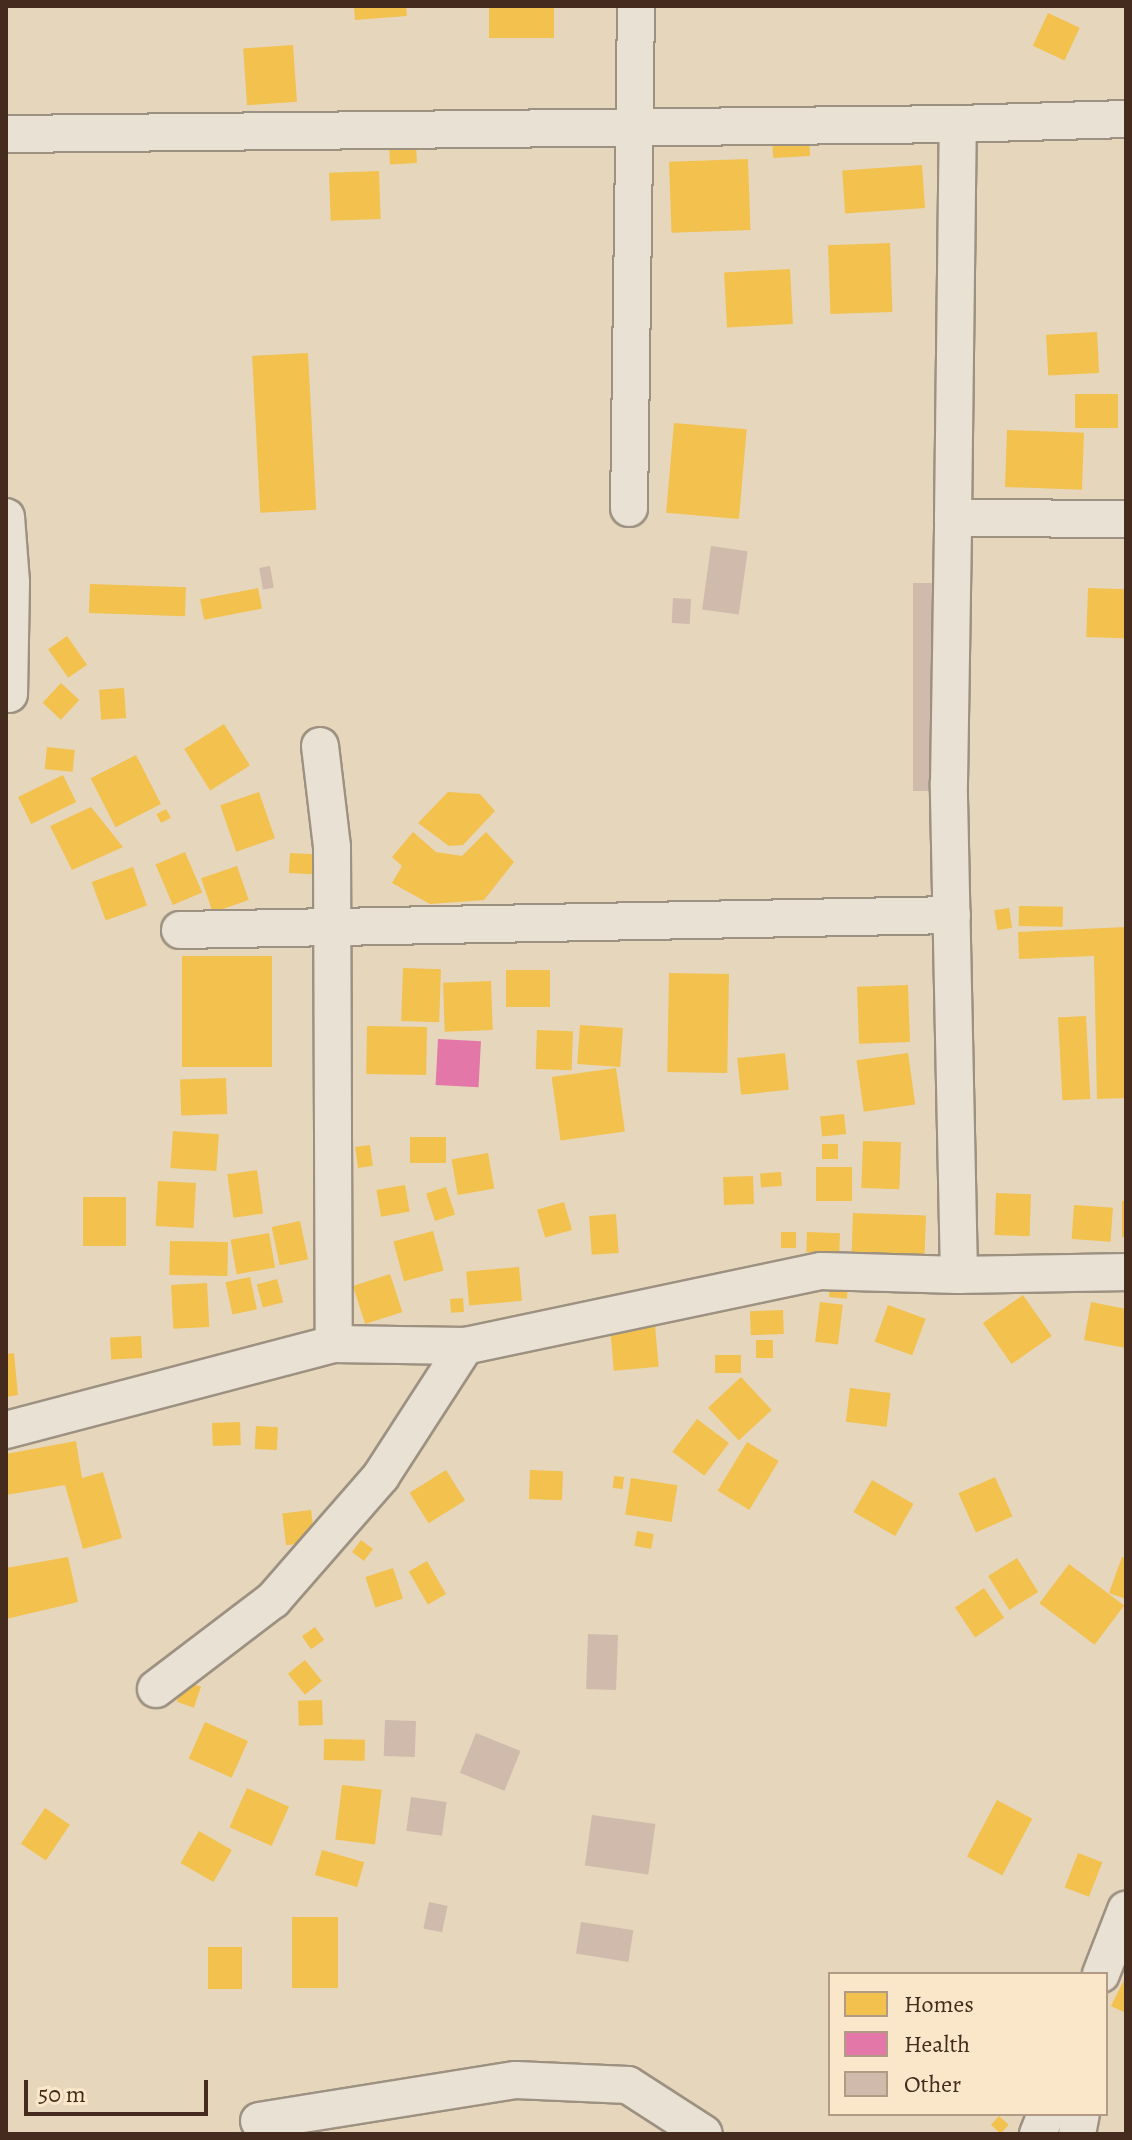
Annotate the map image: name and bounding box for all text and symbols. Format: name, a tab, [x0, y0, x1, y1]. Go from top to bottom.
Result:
legend	[828, 1972, 1108, 2116]
text: Homes	[904, 1988, 974, 2020]
text: Health	[904, 2028, 970, 2060]
scale bar	[28, 2064, 212, 2114]
text: Other	[904, 2068, 961, 2100]
text: 50 m	[38, 2078, 86, 2110]

